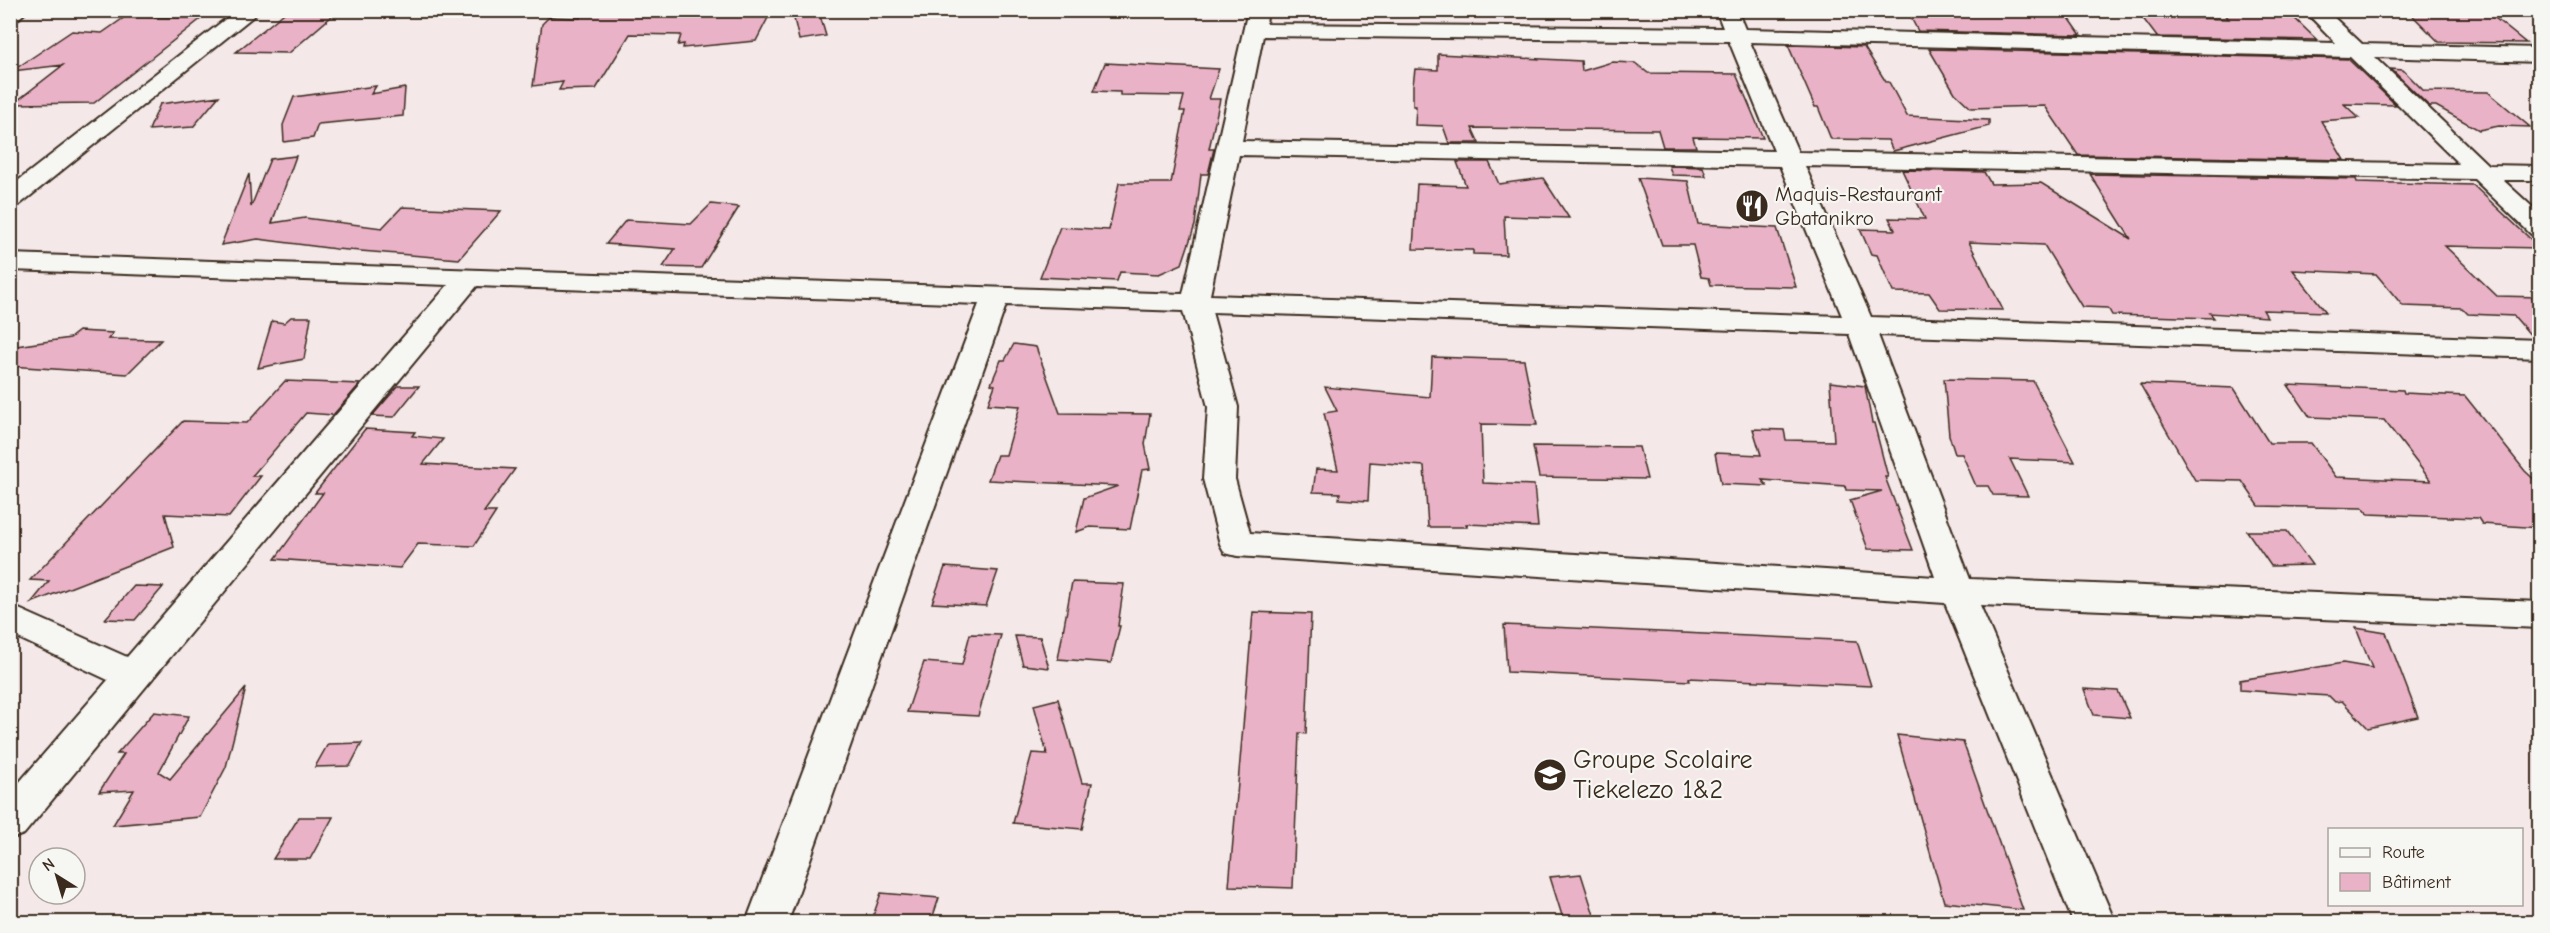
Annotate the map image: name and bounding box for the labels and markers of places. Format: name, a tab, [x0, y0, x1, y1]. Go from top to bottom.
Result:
place label: Maquis-Restaurant Gbatanikro	[1775, 182, 1943, 230]
restaurant icon: Maquis-Restaurant Gbatanikro	[1734, 188, 1770, 224]
place label: Groupe Scolaire Tiekelezo 1&2	[1573, 745, 1753, 805]
school or university icon: Groupe Scolaire Tiekelezo 1&2	[1532, 757, 1568, 793]

